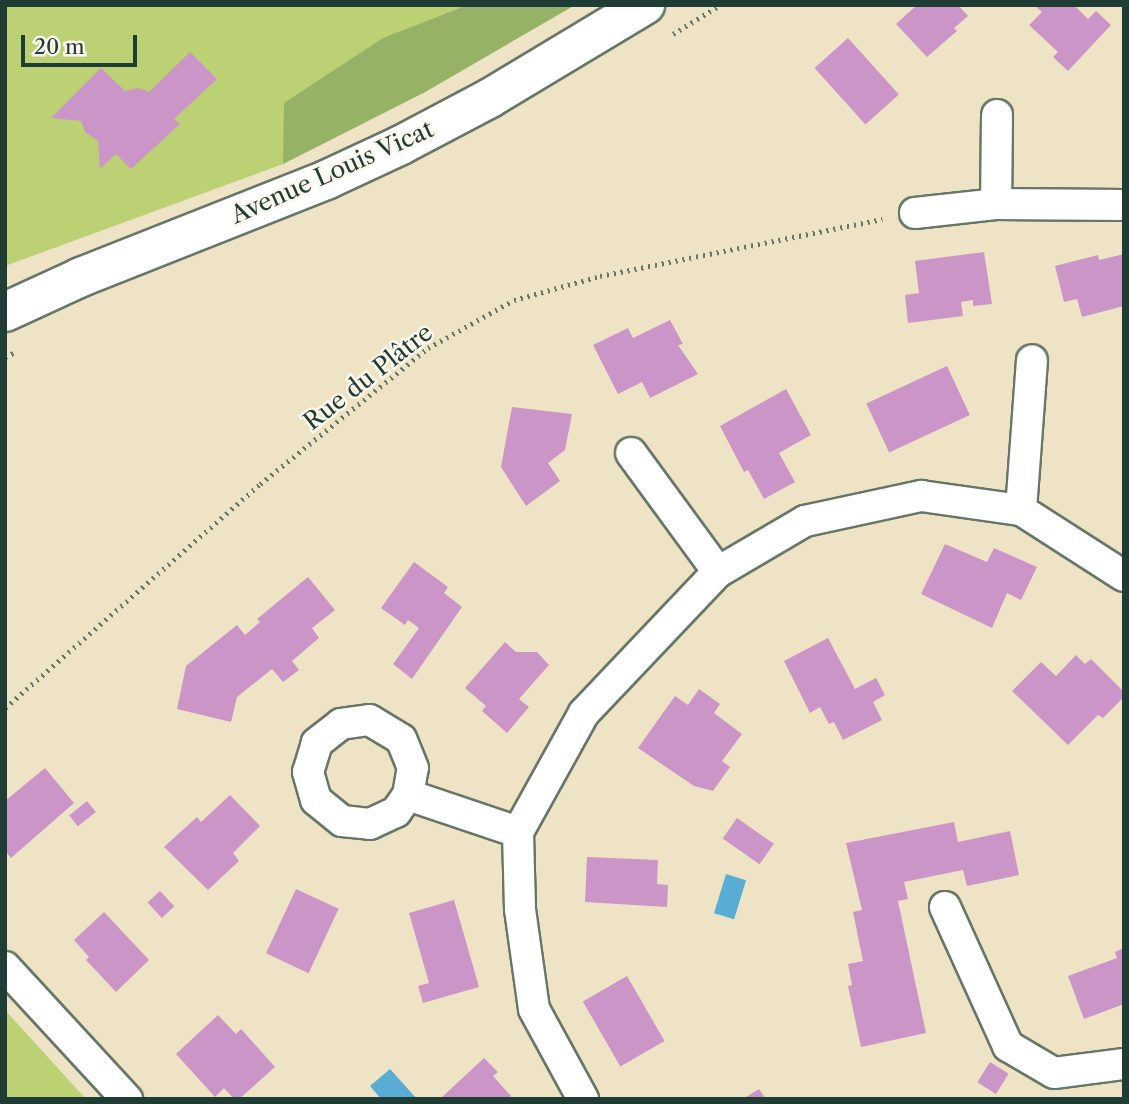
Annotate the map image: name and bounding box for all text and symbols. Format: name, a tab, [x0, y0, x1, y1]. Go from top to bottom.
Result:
scale bar	[24, 21, 140, 65]
text: 20 m	[34, 34, 85, 59]
street label: Avenue Louis Vicat	[226, 114, 438, 230]
street label: Rue du Plâtre	[298, 318, 438, 436]

